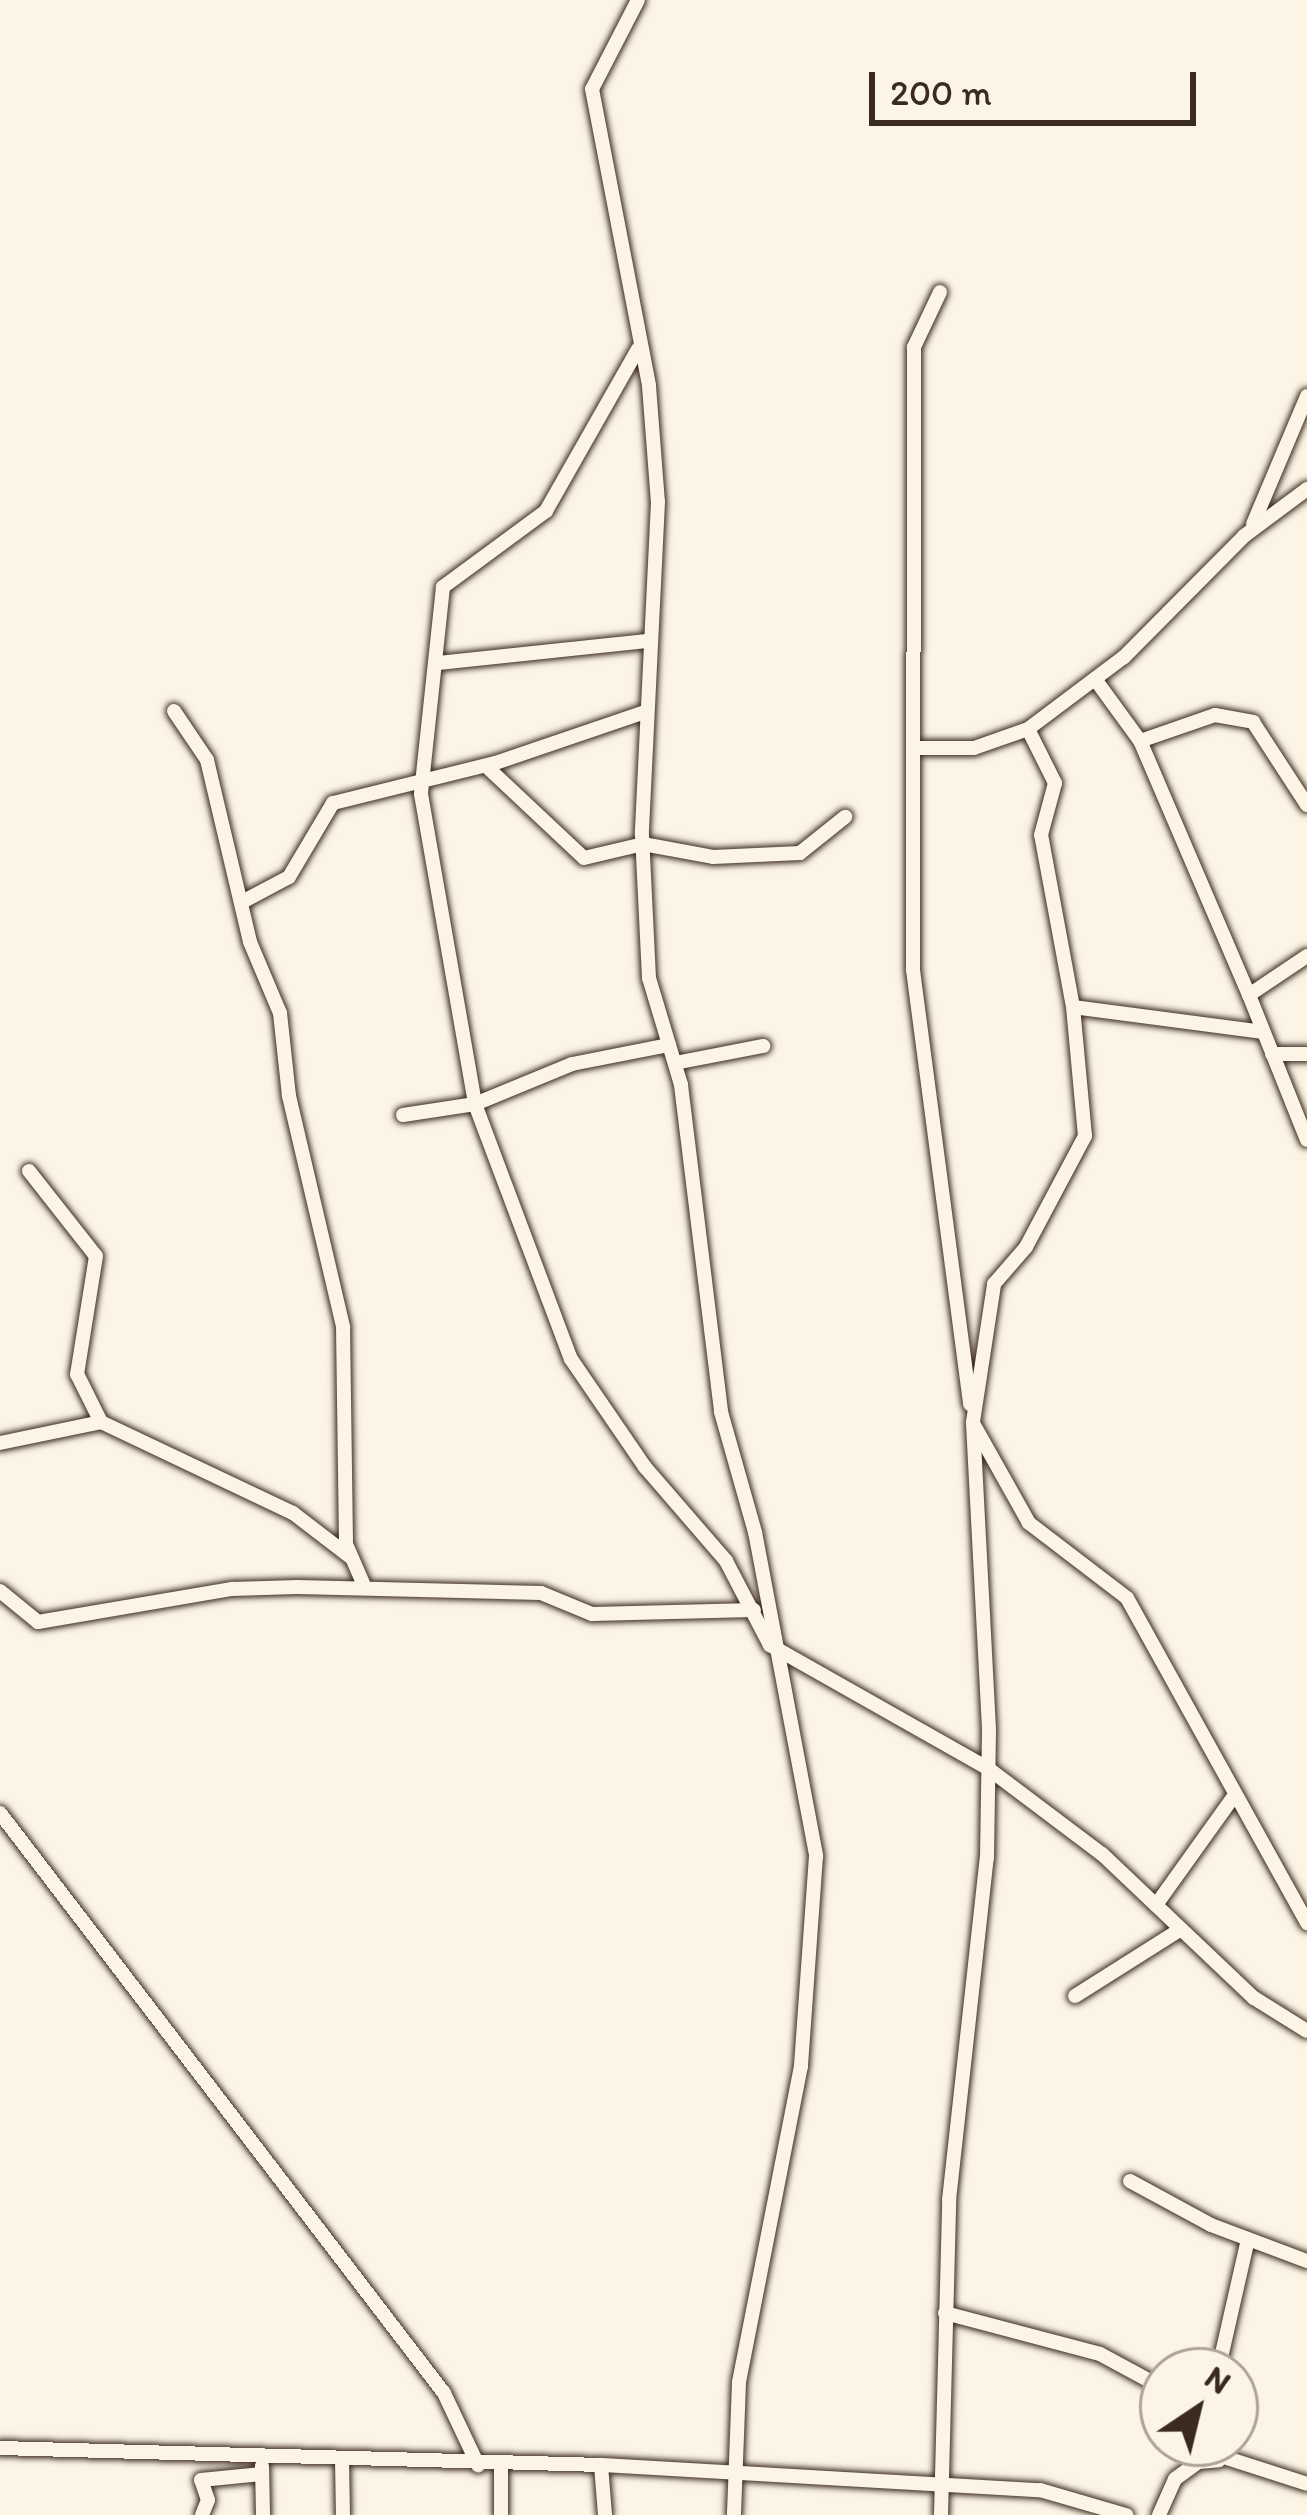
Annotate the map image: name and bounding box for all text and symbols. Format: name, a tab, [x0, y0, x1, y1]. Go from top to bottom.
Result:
scale bar	[875, 48, 1202, 122]
text: 200 m	[890, 71, 992, 114]
north arrow	[1139, 2347, 1259, 2467]
text: N	[1198, 2357, 1239, 2402]

